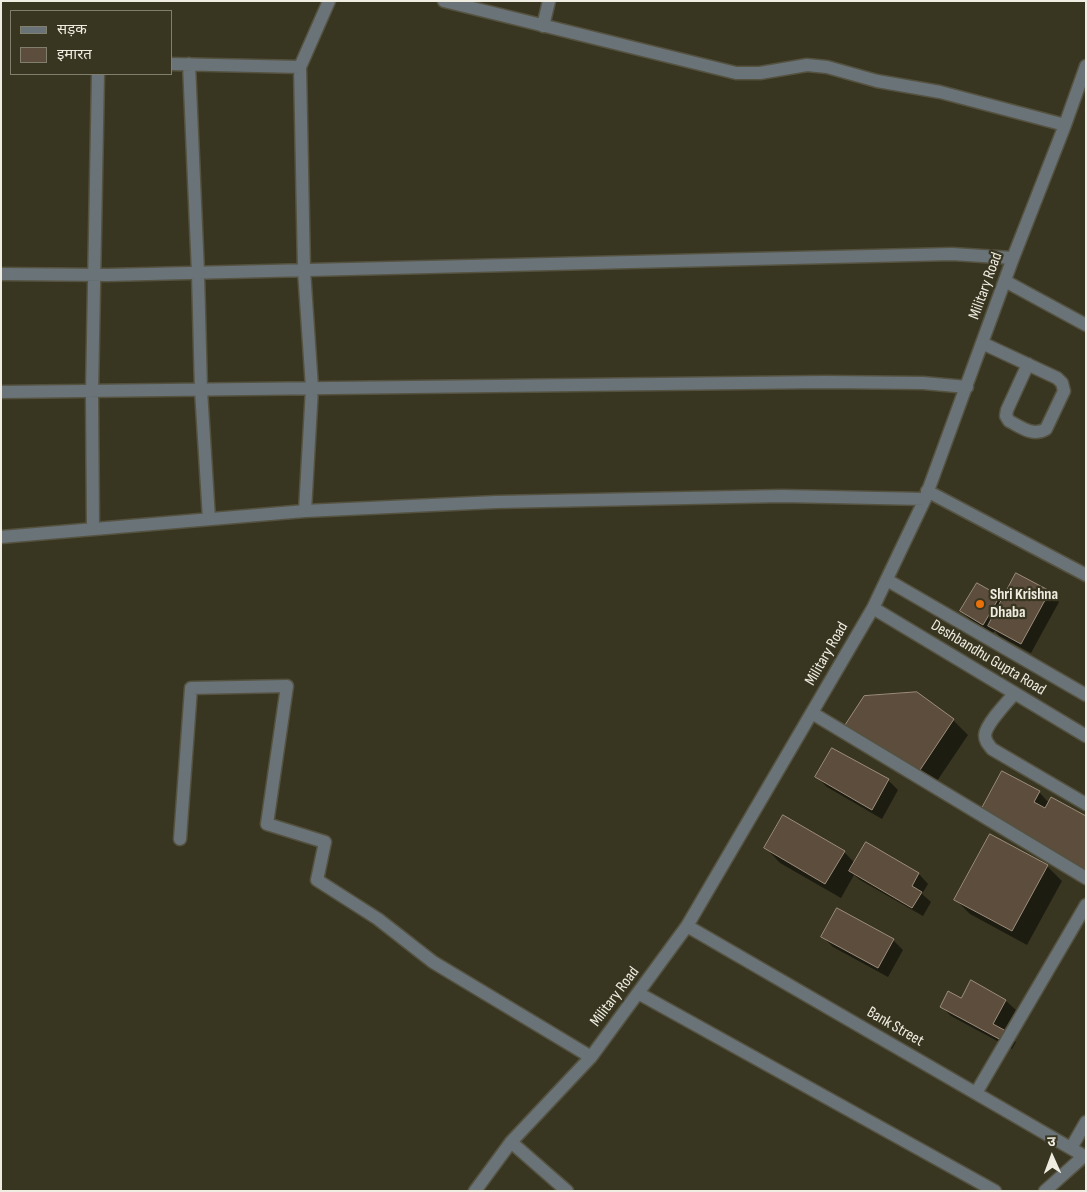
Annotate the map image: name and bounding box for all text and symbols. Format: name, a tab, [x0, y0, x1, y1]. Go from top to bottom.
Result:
legend	[10, 10, 172, 75]
text: सड़क	[57, 20, 87, 39]
text: इमारत	[57, 45, 92, 64]
street label: Military Road	[965, 250, 1007, 322]
place label: Shri Krishna Dhaba	[990, 585, 1058, 623]
marker: Shri Krishna Dhaba	[974, 598, 986, 610]
street label: Deshbandhu Gupta Road	[927, 616, 1049, 700]
street label: Military Road	[801, 619, 853, 689]
street label: Military Road	[586, 963, 644, 1031]
street label: Bank Street	[863, 1003, 927, 1051]
north arrow	[1027, 1132, 1077, 1182]
text: उ	[1047, 1133, 1056, 1150]

